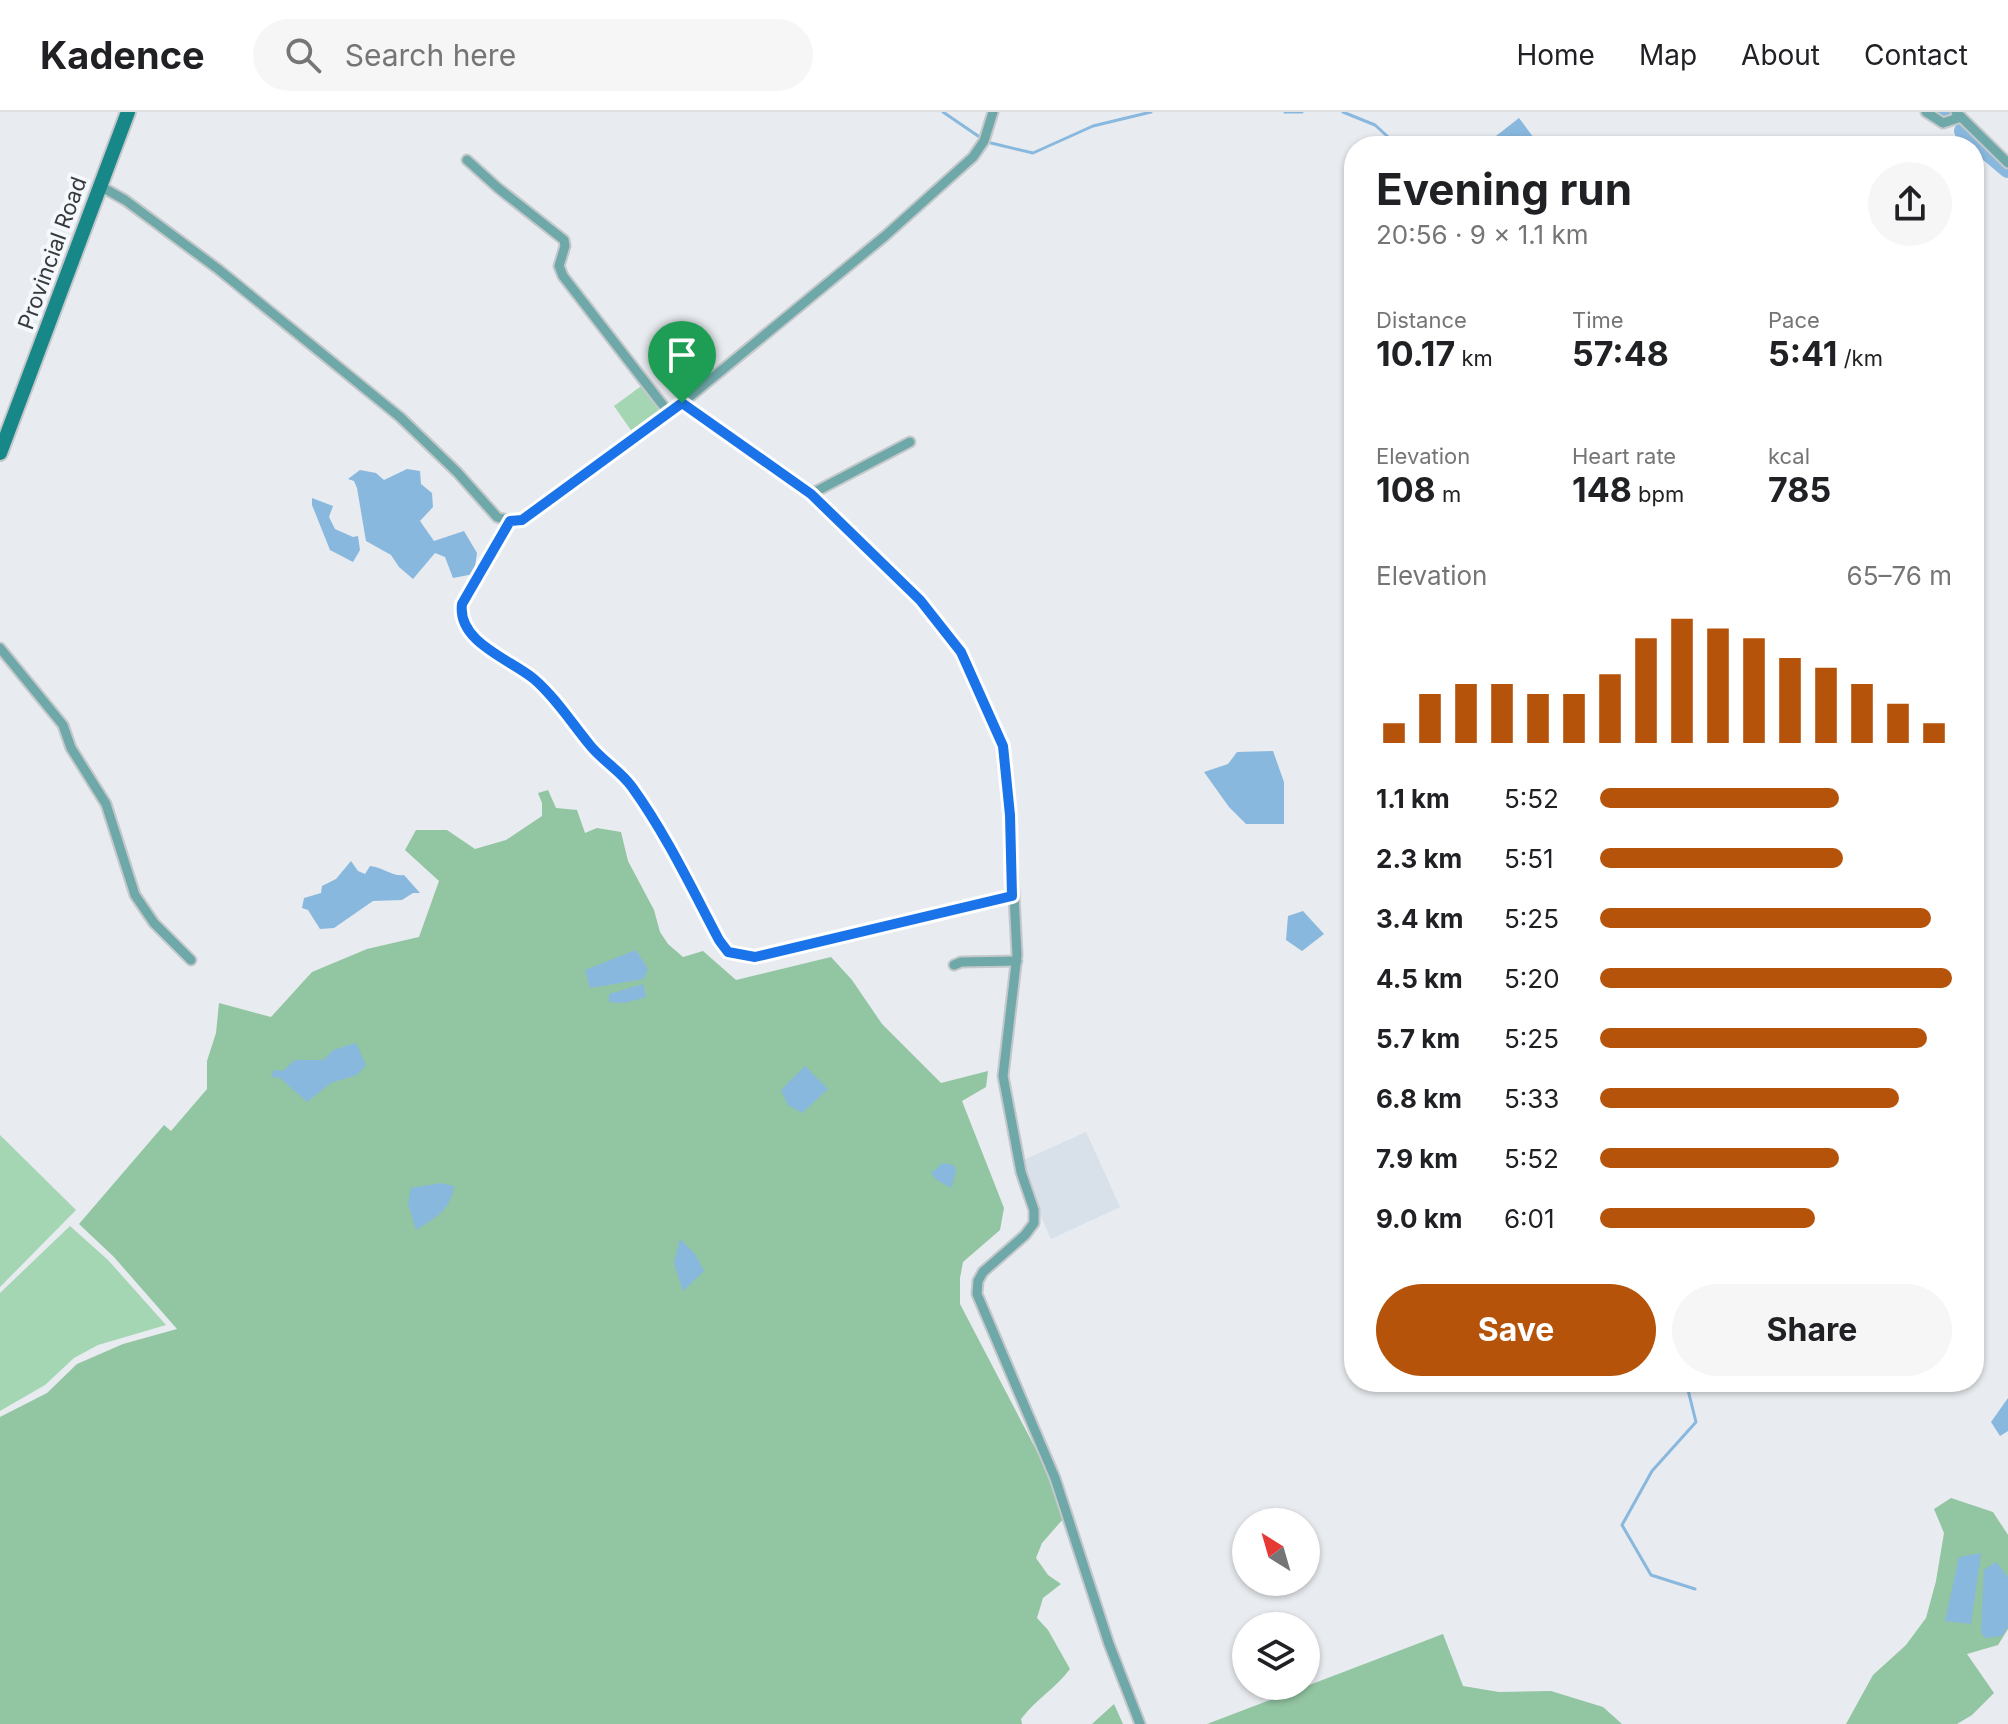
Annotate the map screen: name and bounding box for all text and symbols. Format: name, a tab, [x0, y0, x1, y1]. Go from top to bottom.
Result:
search box	[253, 19, 813, 91]
text: Kadence	[40, 32, 205, 78]
icon: search	[281, 33, 325, 77]
text: Search here	[345, 37, 516, 73]
text: Home	[1516, 38, 1595, 72]
text: Map	[1639, 38, 1697, 72]
text: About	[1741, 38, 1820, 72]
text: Contact	[1864, 38, 1968, 72]
text: Evening run	[1376, 162, 1632, 216]
button: share	[1868, 162, 1952, 246]
street label: Provincial Road	[12, 173, 92, 333]
text: 20:56 · 9 × 1.1 km	[1376, 219, 1589, 250]
text: Distance	[1376, 307, 1467, 333]
text: Time	[1572, 307, 1624, 333]
text: Pace	[1768, 307, 1820, 333]
pin	[648, 321, 716, 403]
icon: arrive	[660, 333, 704, 377]
text: 10.17	[1376, 333, 1455, 374]
text: 57:48	[1572, 333, 1669, 374]
text: 5:41	[1768, 333, 1837, 374]
text: km	[1455, 345, 1493, 371]
text: /km	[1837, 345, 1883, 371]
text: Elevation	[1376, 443, 1470, 469]
text: Heart rate	[1572, 443, 1676, 469]
text: kcal	[1768, 443, 1810, 469]
text: 108	[1376, 469, 1436, 510]
text: 148	[1572, 469, 1632, 510]
text: 785	[1768, 469, 1831, 510]
text: m	[1436, 481, 1461, 507]
text: bpm	[1632, 481, 1684, 507]
text: Elevation	[1376, 560, 1487, 591]
text: 65–76 m	[1847, 560, 1952, 591]
text: 1.1 km	[1376, 783, 1450, 814]
text: 5:52	[1504, 783, 1559, 814]
text: 2.3 km	[1376, 843, 1462, 874]
text: 5:51	[1504, 843, 1554, 874]
text: 3.4 km	[1376, 903, 1463, 934]
text: 5:25	[1504, 903, 1559, 934]
text: 4.5 km	[1376, 963, 1463, 994]
text: 5:20	[1504, 963, 1560, 994]
text: 5.7 km	[1376, 1023, 1460, 1054]
text: 5:25	[1504, 1023, 1559, 1054]
text: 6.8 km	[1376, 1083, 1462, 1114]
text: 5:33	[1504, 1083, 1559, 1114]
text: 7.9 km	[1376, 1143, 1458, 1174]
text: 5:52	[1504, 1143, 1559, 1174]
text: 9.0 km	[1376, 1203, 1463, 1234]
text: 6:01	[1504, 1203, 1555, 1234]
button: Save	[1376, 1284, 1656, 1376]
button: Share	[1672, 1284, 1952, 1376]
north arrow	[1232, 1508, 1320, 1596]
map controls	[1232, 1508, 1320, 1700]
button: layers	[1232, 1612, 1320, 1700]

